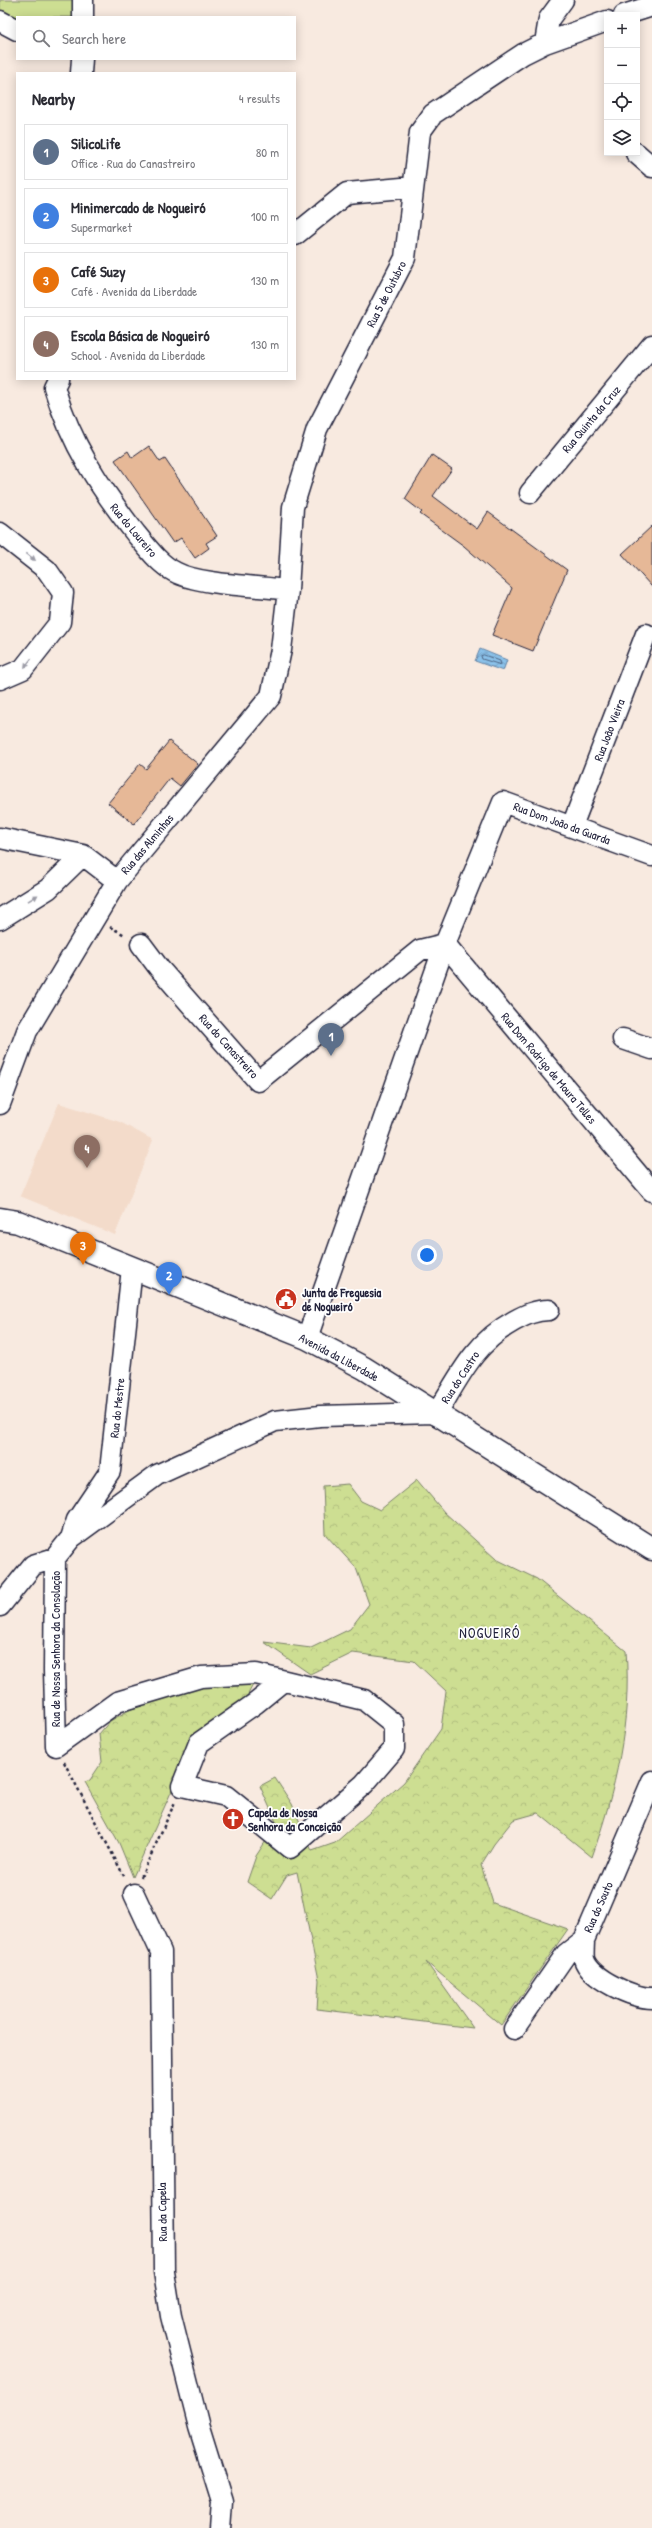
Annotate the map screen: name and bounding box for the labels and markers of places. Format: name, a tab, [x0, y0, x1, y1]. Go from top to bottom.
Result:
pin: 1	[318, 1023, 344, 1056]
pin: 4	[74, 1135, 100, 1168]
pin: 3	[70, 1232, 96, 1265]
pin: 2	[156, 1262, 182, 1295]
place label: Junta de Freguesia de Nogueiró	[302, 1284, 382, 1316]
public building icon: Junta de Freguesia de Nogueiró	[273, 1286, 299, 1312]
place label: Capela de Nossa Senhora da Conceição	[248, 1804, 341, 1835]
church icon: Capela de Nossa Senhora da Conceição	[220, 1806, 246, 1832]

